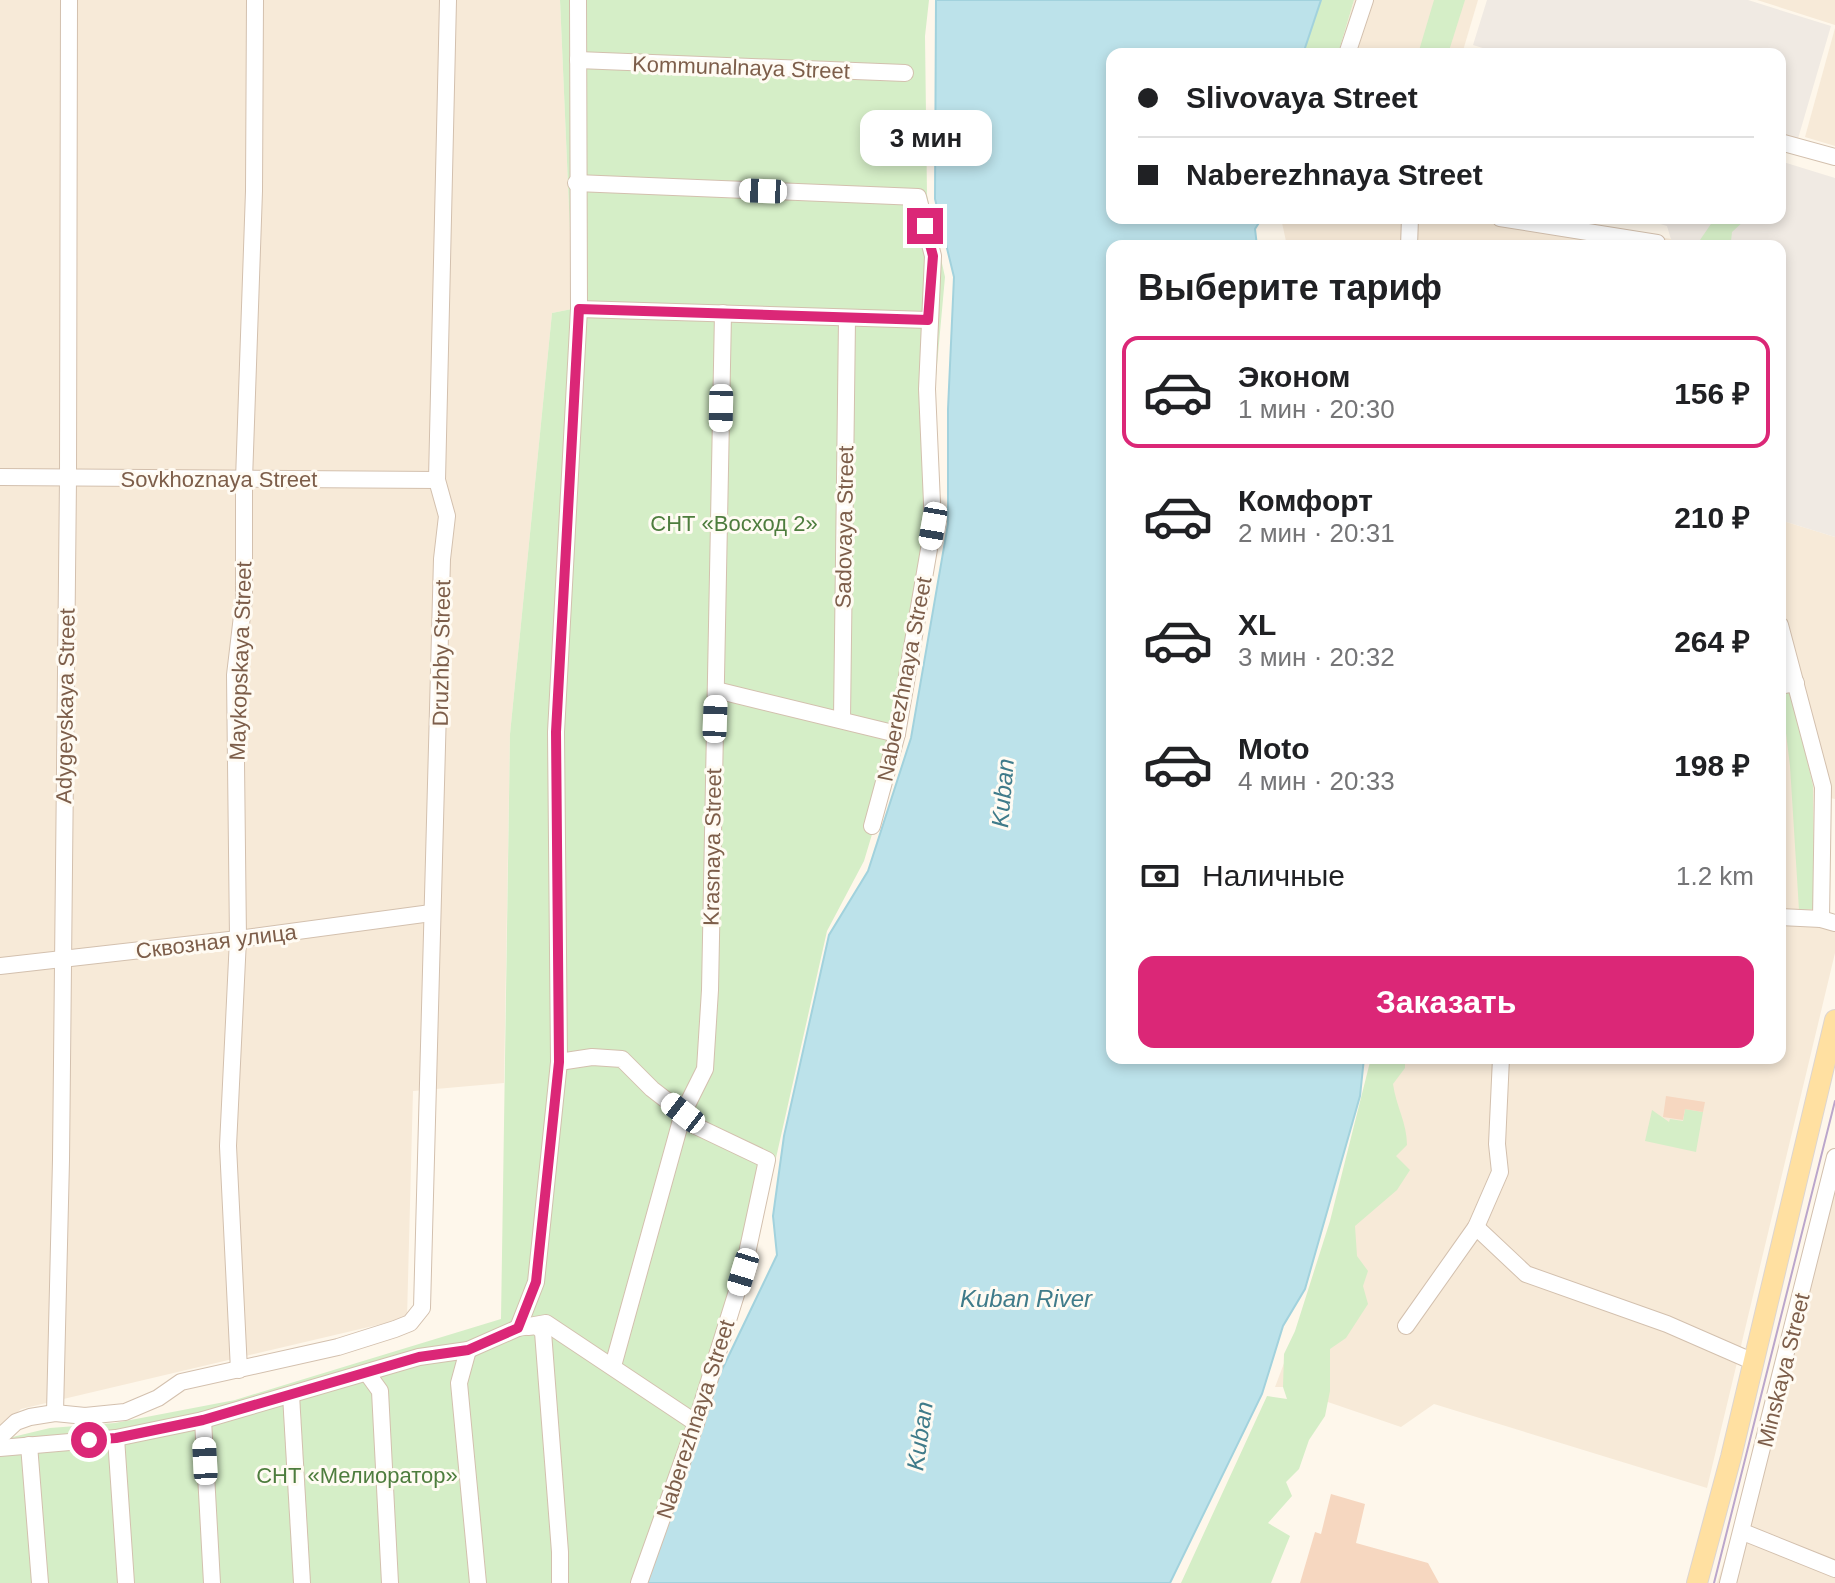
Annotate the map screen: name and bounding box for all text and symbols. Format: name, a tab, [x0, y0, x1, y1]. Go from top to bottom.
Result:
street label: Kommunalnaya Street	[632, 51, 850, 84]
text: Slivovaya Street	[1186, 81, 1418, 114]
callout: 3 мин	[859, 110, 991, 166]
text: 3 мин	[890, 123, 962, 153]
text: Naberezhnaya Street	[1186, 158, 1483, 191]
car	[739, 178, 787, 204]
route end	[907, 208, 943, 244]
text: Выберите тариф	[1138, 267, 1442, 308]
icon: car	[1142, 356, 1214, 428]
text: Эконом	[1238, 360, 1351, 393]
text: 156 ₽	[1674, 377, 1750, 410]
car	[709, 384, 733, 432]
text: 1 мин · 20:30	[1238, 394, 1395, 424]
street label: Sadovaya Street	[831, 445, 858, 609]
street label: Sovkhoznaya Street	[121, 467, 317, 492]
icon: car	[1142, 480, 1214, 552]
text: Комфорт	[1238, 484, 1373, 517]
car	[917, 500, 949, 552]
text: 210 ₽	[1674, 501, 1750, 534]
park label: СНТ «Восход 2»	[650, 511, 818, 536]
text: 2 мин · 20:31	[1238, 518, 1395, 548]
street label: Maykopskaya Street	[225, 561, 256, 761]
street label: Naberezhnaya Street	[872, 575, 937, 784]
street label: Druzhby Street	[428, 579, 455, 727]
icon: car	[1142, 604, 1214, 676]
street label: Adygeyskaya Street	[51, 608, 80, 804]
text: XL	[1238, 608, 1276, 641]
text: 264 ₽	[1674, 625, 1750, 658]
text: 3 мин · 20:32	[1238, 642, 1395, 672]
car	[702, 695, 728, 743]
icon: car	[1142, 728, 1214, 800]
text: Moto	[1238, 732, 1310, 765]
text: 198 ₽	[1674, 749, 1750, 782]
water label: Kuban	[986, 757, 1019, 829]
text: 4 мин · 20:33	[1238, 766, 1395, 796]
street label: Krasnaya Street	[699, 768, 726, 926]
icon: cash	[1138, 854, 1182, 898]
text: Наличные	[1202, 859, 1345, 892]
text: 1.2 km	[1676, 861, 1754, 891]
street label: Сквозная улица	[134, 919, 299, 964]
button: Заказать	[1138, 956, 1754, 1048]
car	[657, 1089, 709, 1137]
car	[725, 1246, 761, 1298]
water label: Kuban River	[960, 1285, 1093, 1312]
street label: Minskaya Street	[1752, 1291, 1815, 1450]
street label: Naberezhnaya Street	[651, 1316, 739, 1522]
water label: Kuban	[901, 1400, 938, 1472]
route start	[71, 1422, 107, 1458]
car	[192, 1436, 218, 1486]
park label: СНТ «Мелиоратор»	[256, 1463, 458, 1488]

